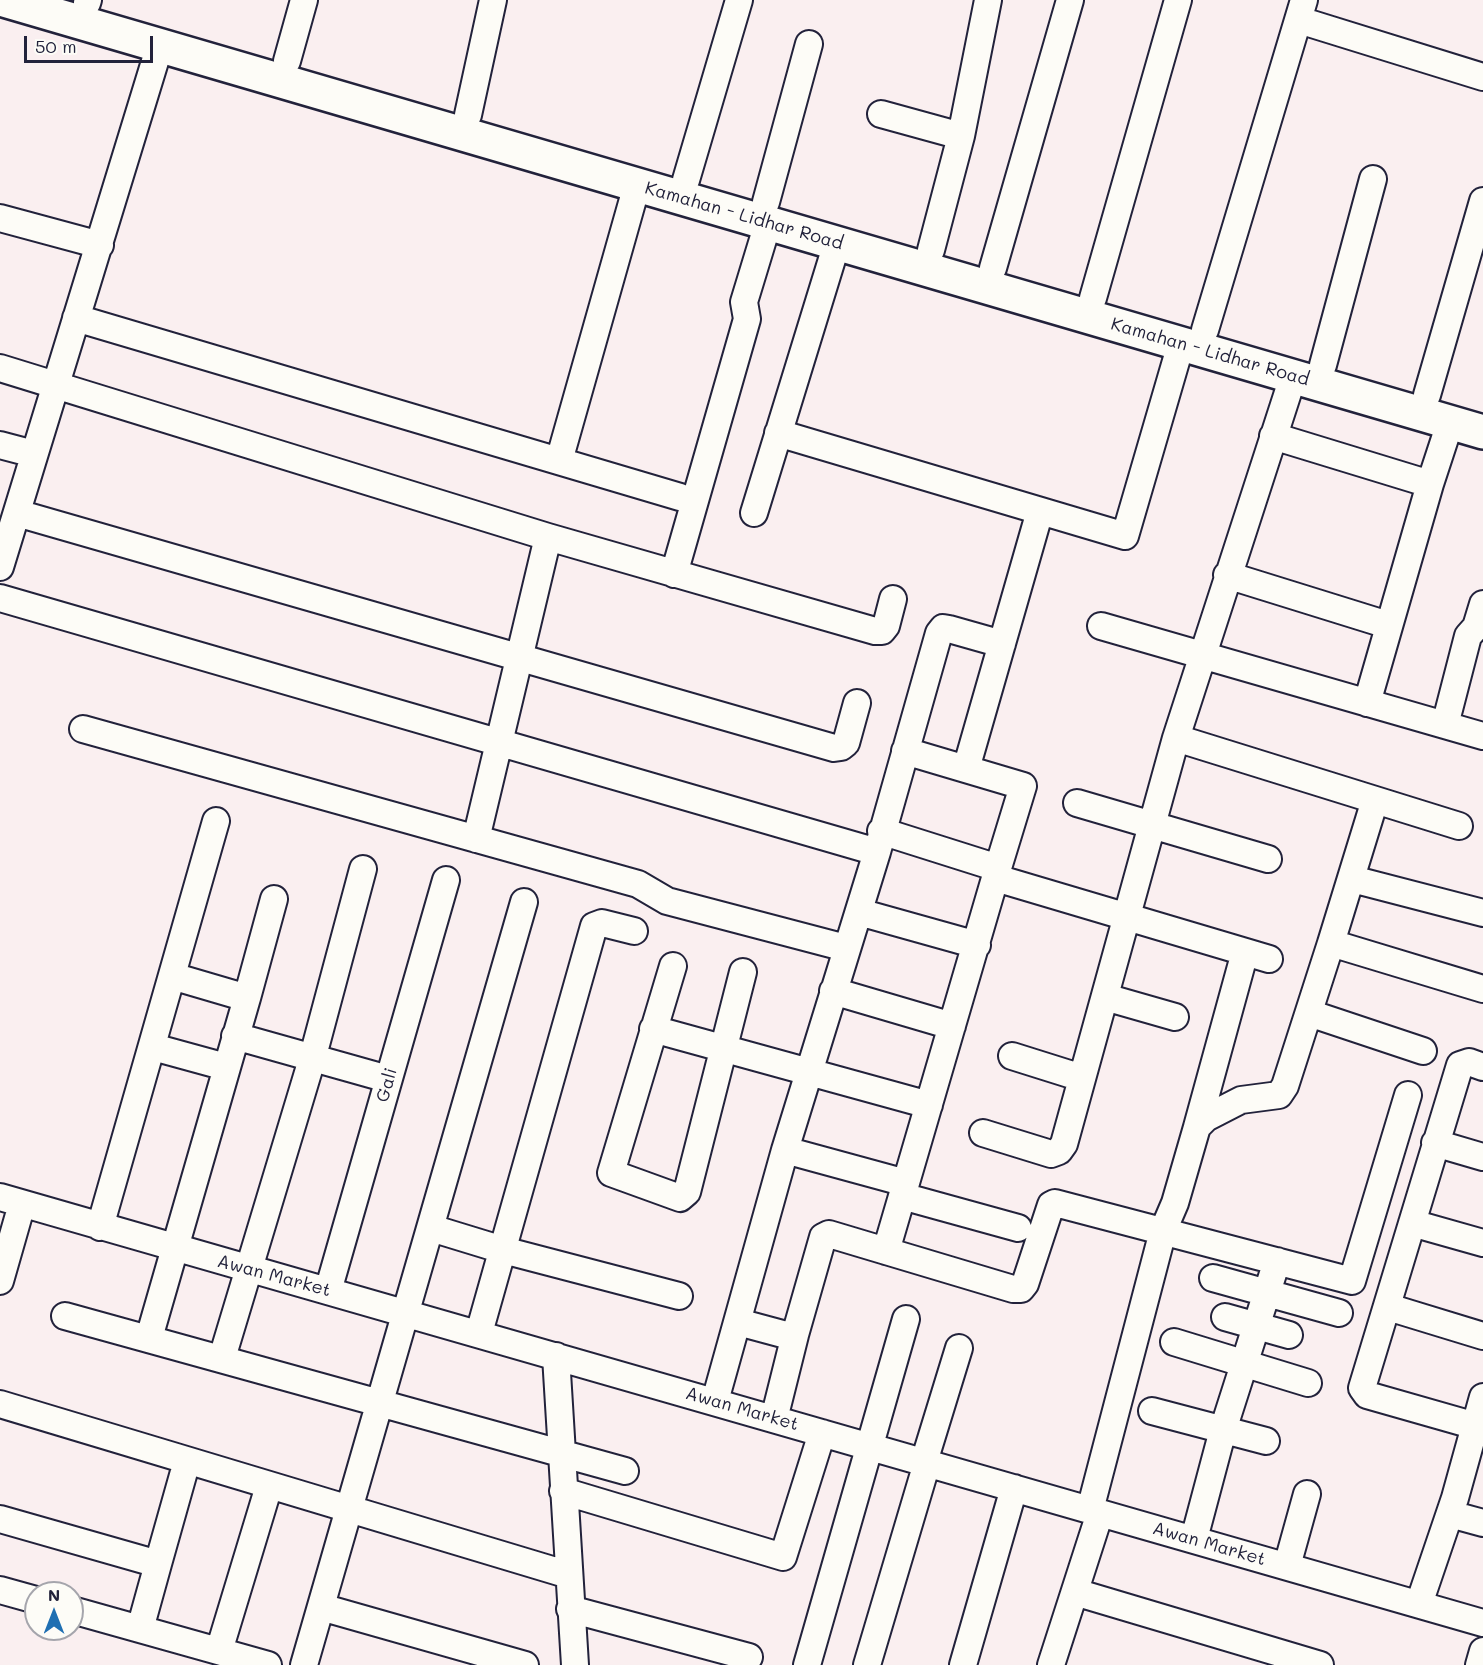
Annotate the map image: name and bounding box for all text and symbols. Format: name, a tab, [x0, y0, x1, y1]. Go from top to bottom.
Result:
scale bar	[27, 24, 156, 62]
text: 50 m	[35, 34, 77, 58]
street label: Kamahan - Lidhar Road	[642, 177, 846, 255]
street label: Kamahan - Lidhar Road	[1108, 313, 1312, 391]
street label: Gali	[372, 1065, 402, 1105]
street label: Awan Market	[215, 1250, 333, 1302]
street label: Awan Market	[683, 1383, 801, 1435]
street label: Awan Market	[1150, 1518, 1268, 1570]
north arrow	[24, 1581, 84, 1641]
text: N	[48, 1584, 60, 1605]

